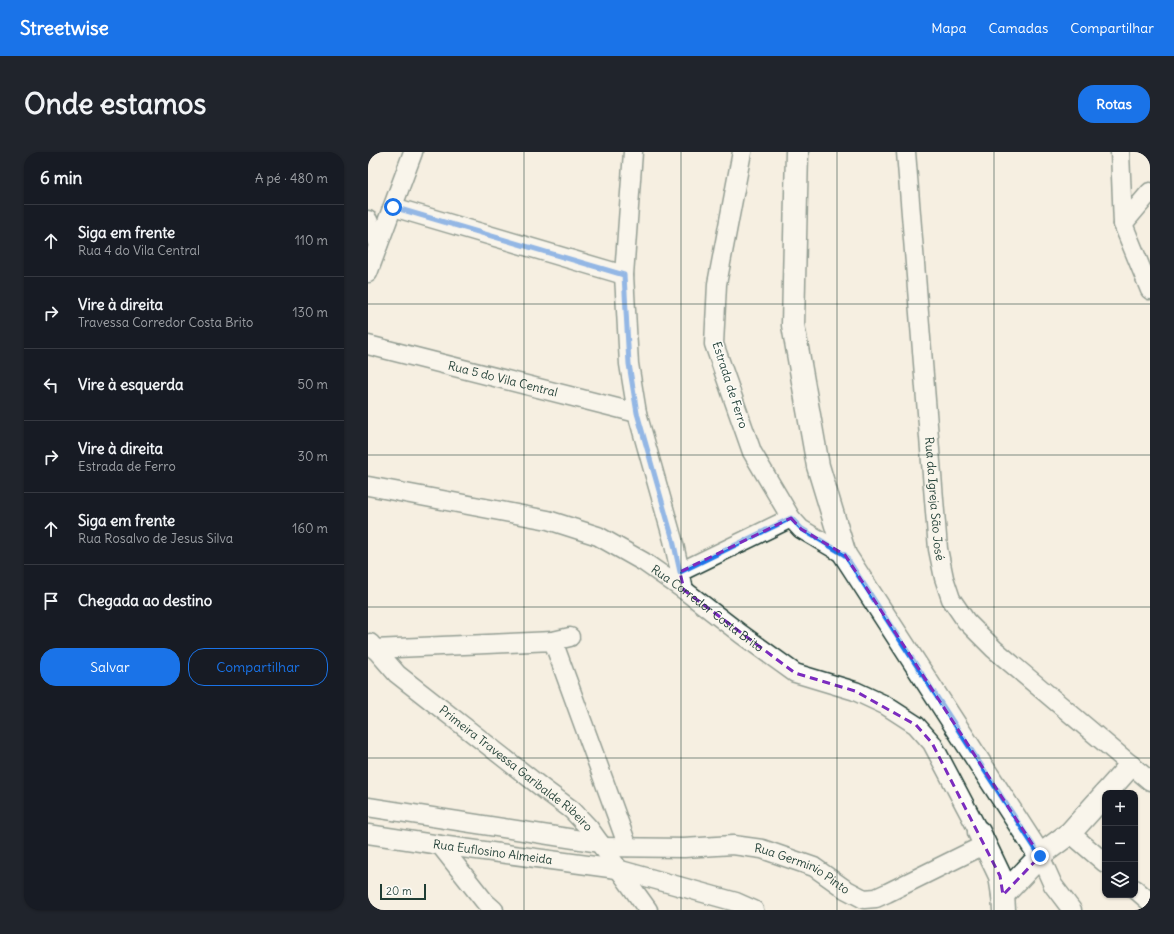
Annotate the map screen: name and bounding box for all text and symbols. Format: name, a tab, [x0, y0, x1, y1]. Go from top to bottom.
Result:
text: Streetwise	[20, 16, 109, 40]
text: Mapa	[931, 19, 966, 37]
text: Camadas	[988, 19, 1048, 37]
text: Compartilhar	[1070, 19, 1154, 37]
button: Rotas	[1078, 85, 1150, 123]
text: Onde estamos	[24, 86, 206, 122]
text: 6 min	[40, 167, 82, 189]
text: A pé · 480 m	[255, 170, 328, 187]
route start	[384, 198, 402, 216]
text: Siga em frente	[78, 223, 175, 242]
icon: ahead	[40, 230, 62, 252]
text: 110 m	[295, 232, 328, 249]
text: Rua 4 do Vila Central	[78, 242, 200, 259]
text: Vire à direita	[78, 295, 163, 314]
icon: right	[40, 302, 62, 324]
text: 130 m	[292, 304, 328, 321]
text: Travessa Corredor Costa Brito	[78, 314, 253, 331]
street label: Estrada de Ferro	[709, 340, 752, 430]
street label: Rua 5 do Vila Central	[446, 358, 559, 400]
icon: left	[40, 374, 62, 396]
text: Vire à esquerda	[78, 375, 184, 394]
text: 50 m	[297, 376, 328, 393]
street label: Rua da Igreja São José	[922, 436, 948, 562]
text: Vire à direita	[78, 439, 163, 458]
icon: right	[40, 446, 62, 468]
text: 30 m	[298, 448, 328, 465]
text: Estrada de Ferro	[78, 458, 176, 475]
text: Siga em frente	[78, 511, 175, 530]
icon: ahead	[40, 518, 62, 540]
text: 160 m	[292, 520, 328, 537]
text: Rua Rosalvo de Jesus Silva	[78, 530, 233, 547]
street label: Rua Corredor Costa Brito	[648, 561, 767, 655]
icon: arrive	[40, 590, 62, 612]
text: Chegada ao destino	[78, 591, 212, 610]
button: Salvar	[40, 648, 180, 686]
button: Compartilhar	[188, 648, 328, 686]
street label: Primeira Travessa Garibalde Ribeiro	[437, 702, 596, 834]
map controls	[1102, 790, 1138, 898]
button: +	[1102, 790, 1138, 826]
button: −	[1102, 826, 1138, 862]
street label: Rua Euflosino Almeida	[432, 836, 553, 867]
street label: Rua Germinio Pinto	[754, 840, 852, 897]
route end	[1031, 847, 1049, 865]
button: layers	[1102, 862, 1138, 898]
scale bar	[380, 882, 426, 901]
text: 20 m	[386, 884, 412, 898]

